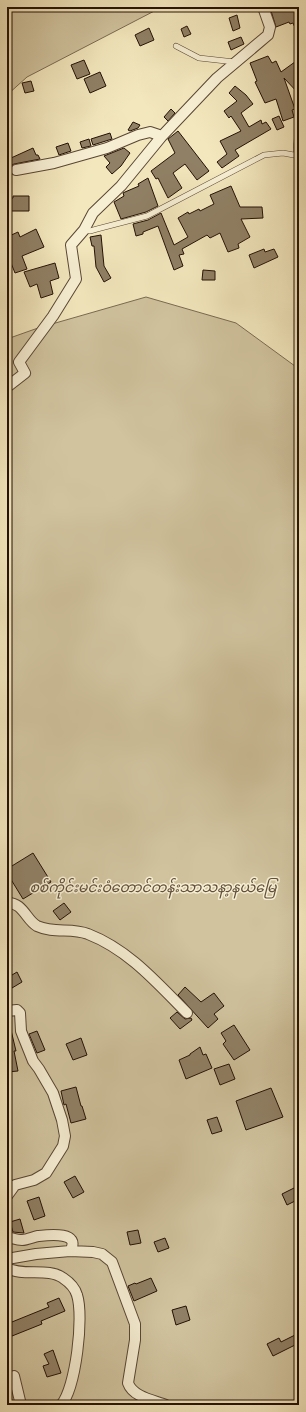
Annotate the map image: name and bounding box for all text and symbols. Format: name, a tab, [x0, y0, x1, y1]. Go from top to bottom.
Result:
park label: စစ်ကိုင်းမင်းဝံတောင်တန်းသာသနာ့နယ်မြေ	[29, 877, 279, 899]

